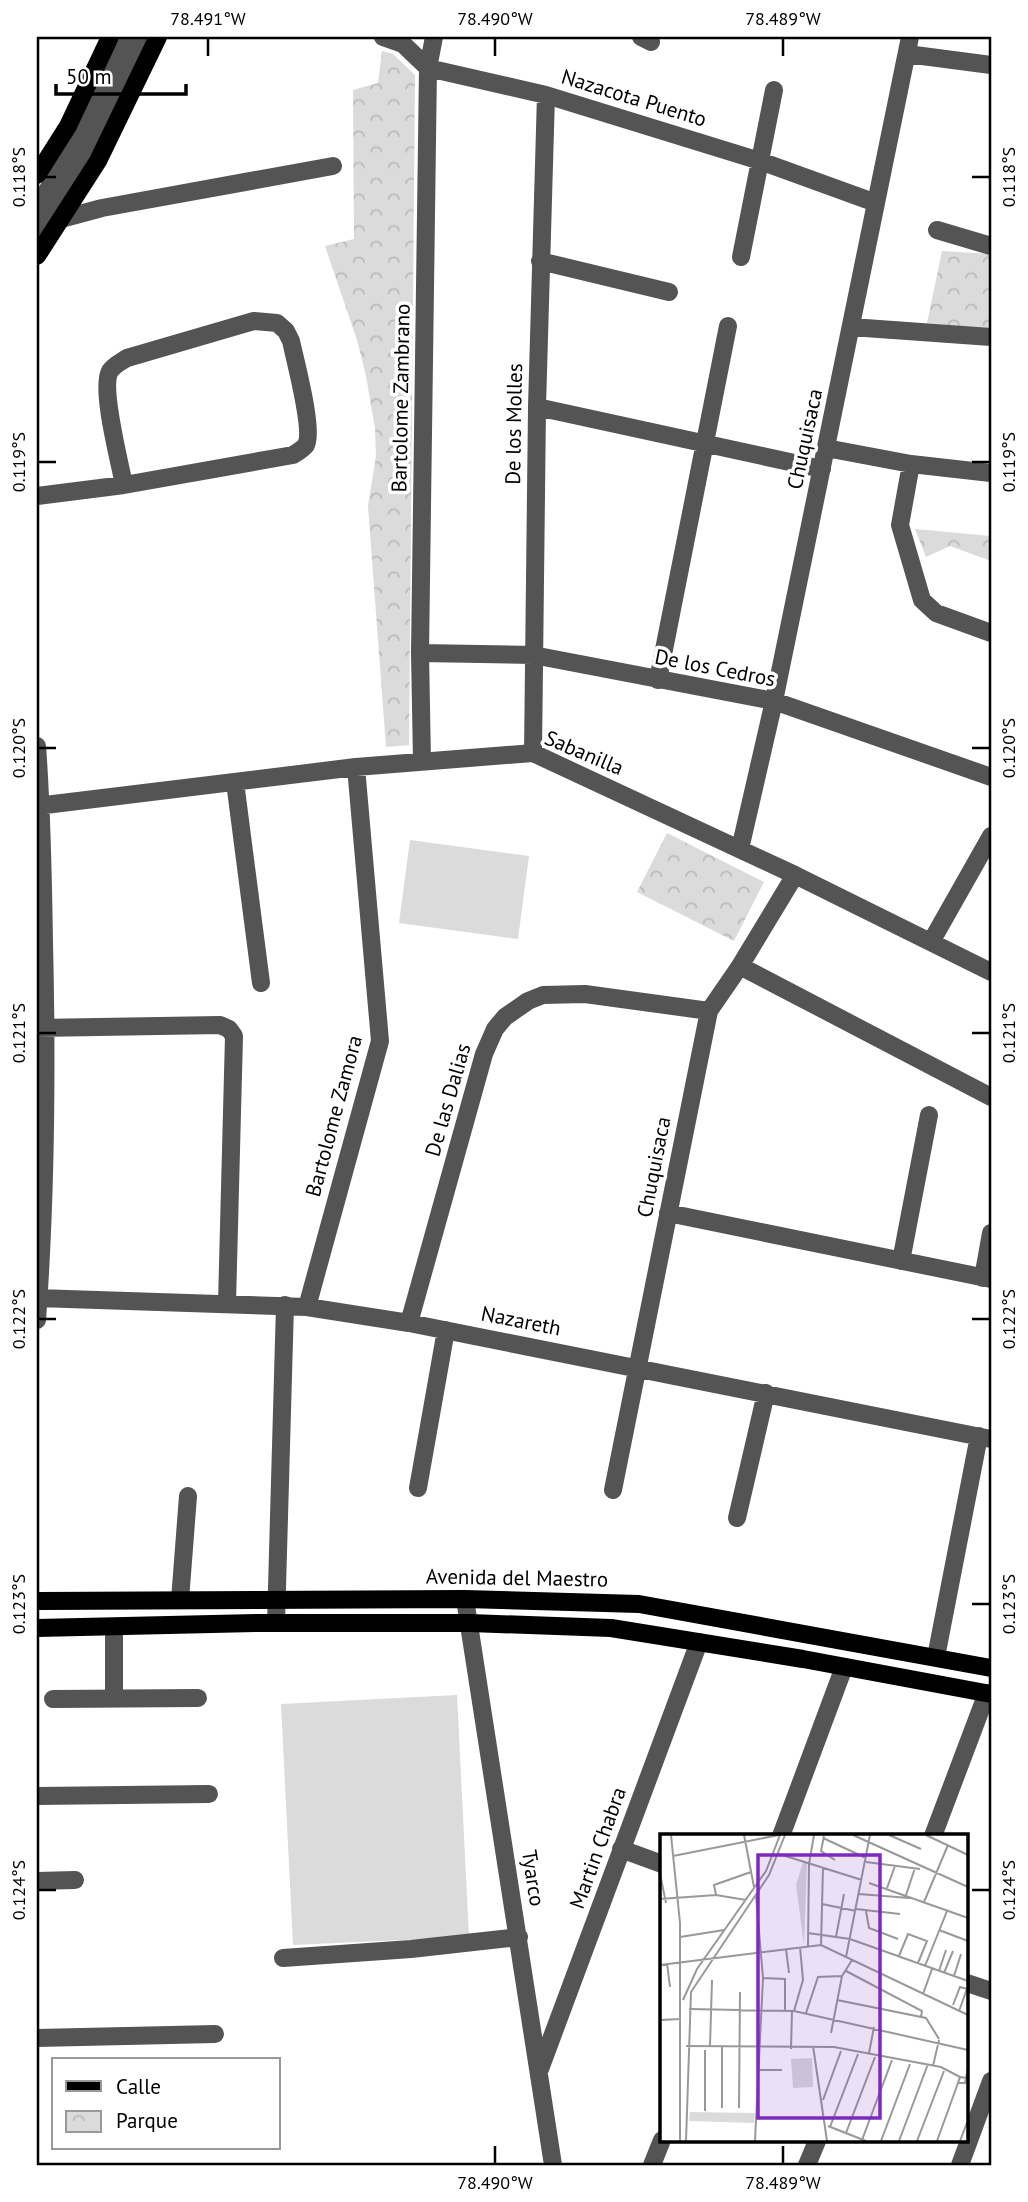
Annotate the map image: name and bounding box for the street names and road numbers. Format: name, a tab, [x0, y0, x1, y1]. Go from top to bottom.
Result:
street label: Nazacota Puento	[558, 63, 710, 132]
street label: Bartolome Zambrano	[385, 303, 416, 493]
street label: De los Molles	[499, 363, 528, 485]
street label: Chuquisaca	[781, 386, 828, 492]
street label: De los Cedros	[652, 643, 778, 692]
street label: Sabanilla	[541, 724, 628, 781]
street label: Bartolome Zamora	[299, 1032, 368, 1200]
street label: De las Dalias	[419, 1040, 477, 1159]
street label: Chuquisaca	[631, 1114, 677, 1220]
street label: Nazareth	[479, 1300, 563, 1341]
street label: Avenida del Maestro	[426, 1562, 608, 1593]
street label: Martin Chabra	[563, 1783, 632, 1912]
street label: Tyarco	[516, 1848, 551, 1908]

